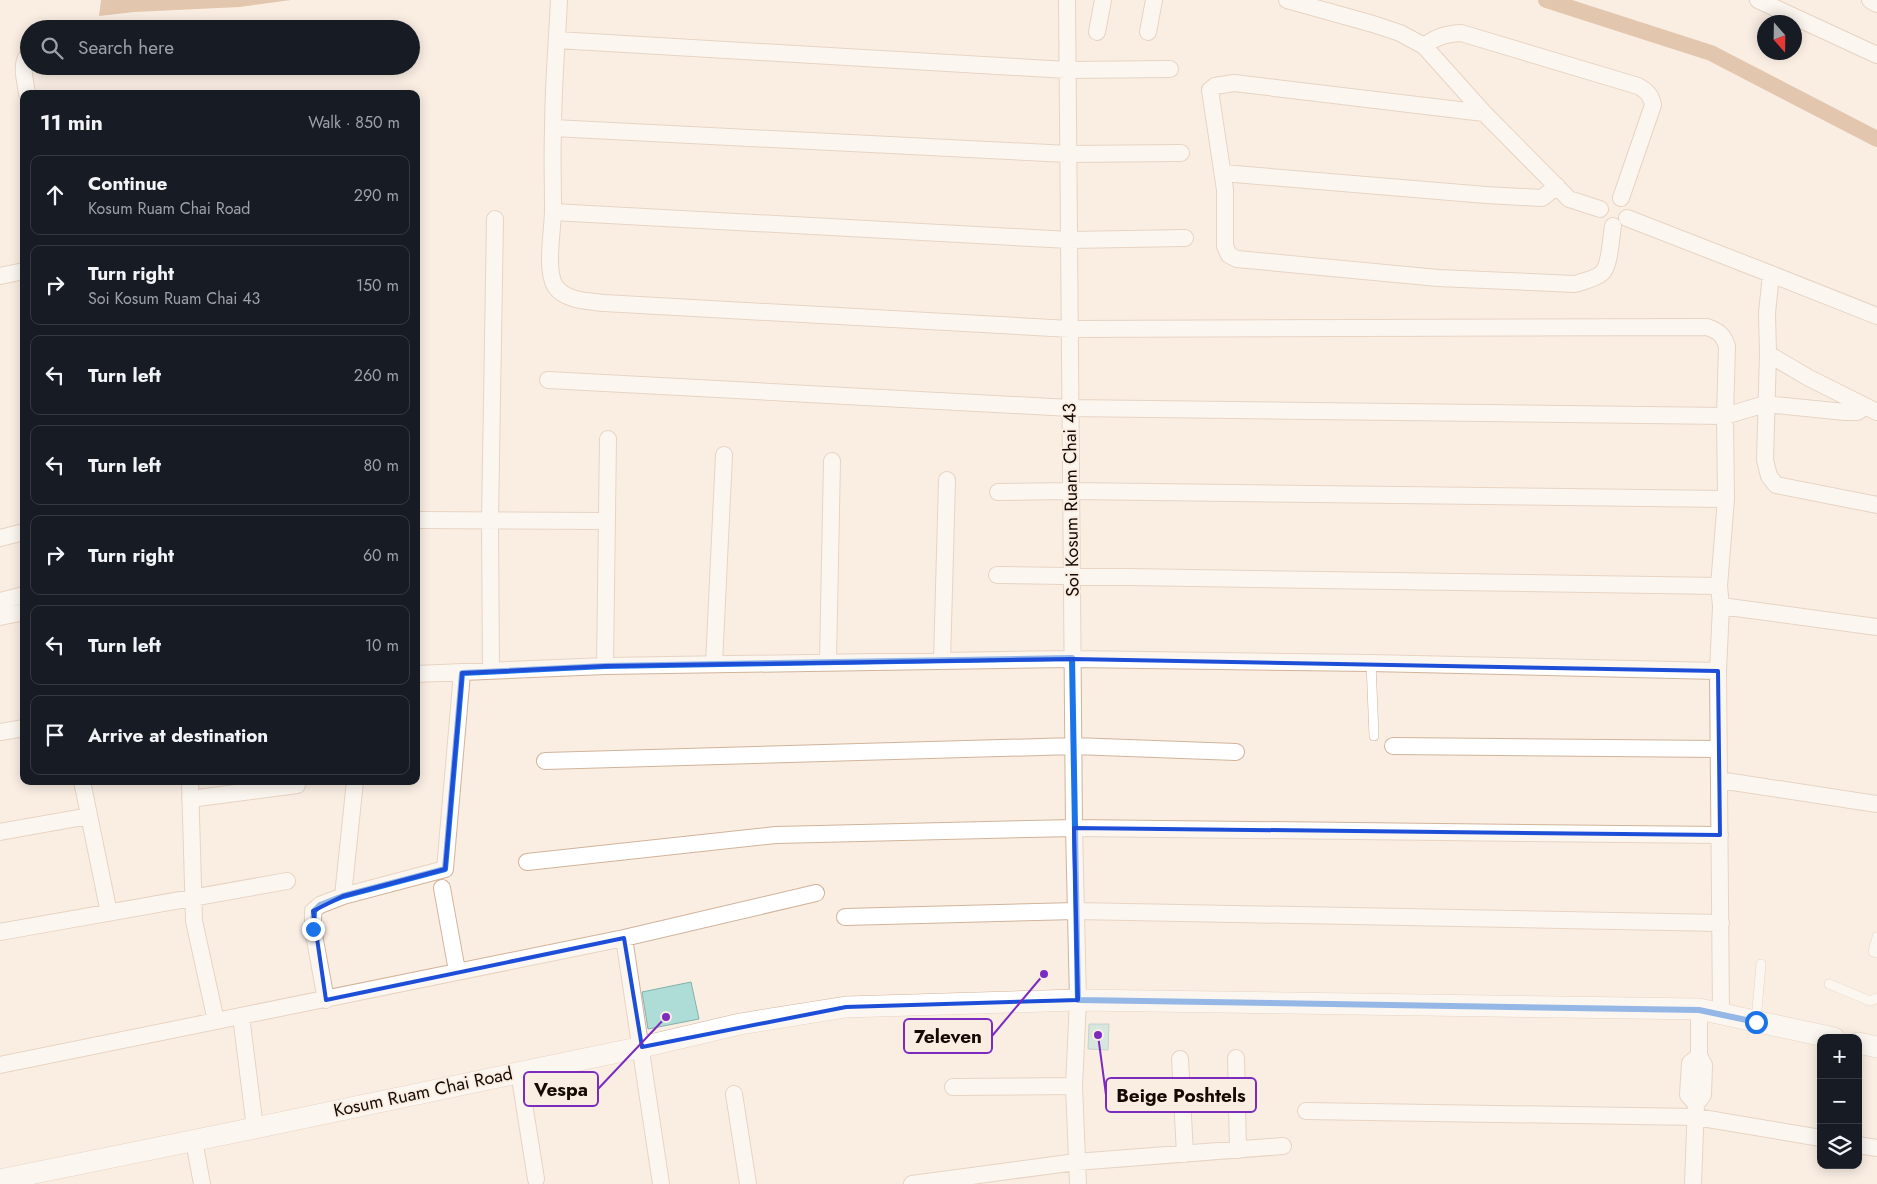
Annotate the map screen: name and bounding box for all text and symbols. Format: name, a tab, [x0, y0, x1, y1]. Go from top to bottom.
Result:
north arrow	[1757, 15, 1802, 60]
search box	[20, 20, 420, 75]
icon: search	[38, 34, 66, 62]
text: Search here	[78, 34, 174, 61]
text: 11 min	[40, 108, 103, 138]
text: Walk · 850 m	[308, 111, 400, 134]
text: Continue	[88, 170, 167, 197]
icon: ahead	[41, 181, 69, 209]
text: 290 m	[354, 184, 399, 207]
text: Kosum Ruam Chai Road	[88, 197, 250, 220]
text: Turn right	[88, 260, 174, 287]
icon: right	[41, 271, 69, 299]
text: 150 m	[356, 274, 399, 297]
text: Soi Kosum Ruam Chai 43	[88, 287, 260, 310]
icon: left	[41, 361, 69, 389]
text: Turn left	[88, 362, 161, 389]
text: 260 m	[354, 364, 399, 387]
street label: Soi Kosum Ruam Chai 43	[1056, 403, 1086, 597]
icon: left	[41, 451, 69, 479]
text: Turn left	[88, 452, 161, 479]
text: 80 m	[363, 454, 399, 477]
icon: right	[41, 541, 69, 569]
text: Turn right	[88, 542, 174, 569]
text: 60 m	[363, 544, 399, 567]
icon: left	[41, 631, 69, 659]
text: Turn left	[88, 632, 161, 659]
text: 10 m	[365, 634, 399, 657]
icon: arrive	[41, 721, 69, 749]
text: Arrive at destination	[88, 722, 268, 749]
route end	[302, 918, 325, 941]
route start	[1745, 1011, 1768, 1034]
callout: 7eleven	[904, 1019, 992, 1053]
text: 7eleven	[914, 1023, 982, 1050]
map controls	[1817, 1034, 1862, 1169]
button: +	[1817, 1034, 1862, 1079]
street label: Kosum Ruam Chai Road	[331, 1060, 515, 1124]
callout: Vespa	[524, 1072, 598, 1106]
text: Vespa	[533, 1076, 588, 1103]
callout: Beige Poshtels	[1106, 1078, 1256, 1112]
button: −	[1817, 1079, 1862, 1124]
text: Beige Poshtels	[1116, 1082, 1246, 1109]
button: layers	[1817, 1124, 1862, 1169]

